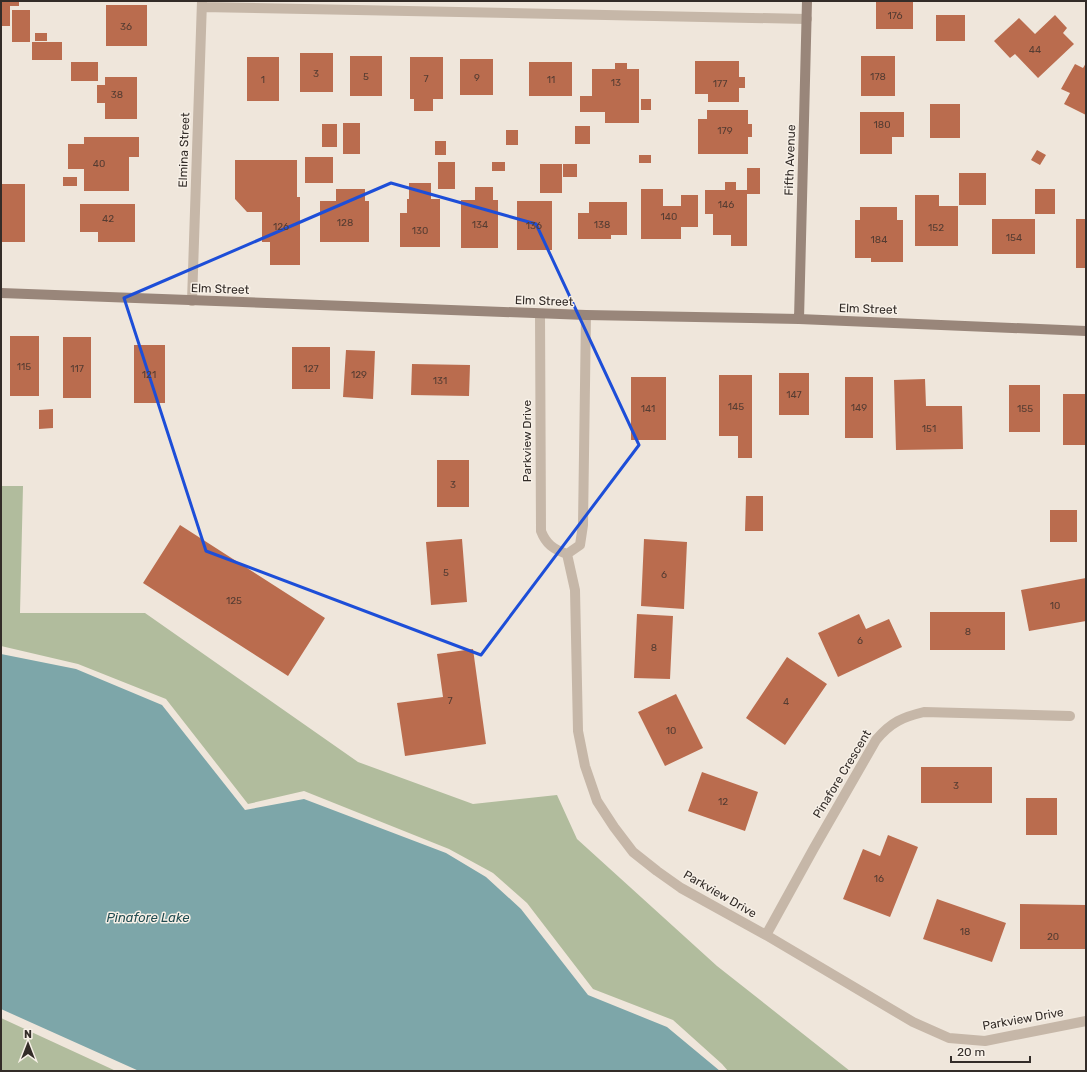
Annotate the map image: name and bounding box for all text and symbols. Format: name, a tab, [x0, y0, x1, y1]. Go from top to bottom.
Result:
house number: 176	[887, 10, 903, 22]
house number: 36	[120, 21, 132, 33]
house number: 44	[1029, 44, 1041, 56]
house number: 3	[313, 68, 319, 80]
house number: 5	[363, 71, 369, 83]
house number: 178	[870, 71, 886, 83]
house number: 9	[474, 72, 480, 84]
house number: 7	[423, 73, 429, 85]
house number: 1	[261, 74, 265, 86]
house number: 11	[547, 74, 555, 86]
house number: 13	[611, 77, 621, 89]
house number: 177	[713, 78, 727, 90]
house number: 38	[111, 89, 123, 101]
street label: Elmina Street	[176, 112, 192, 188]
house number: 180	[874, 119, 891, 131]
street label: Fifth Avenue	[782, 124, 798, 196]
house number: 179	[717, 125, 733, 137]
house number: 40	[93, 158, 105, 170]
house number: 146	[718, 199, 734, 211]
house number: 140	[661, 211, 677, 223]
house number: 42	[102, 213, 114, 225]
house number: 128	[337, 217, 353, 229]
house number: 134	[472, 219, 488, 231]
house number: 138	[594, 219, 610, 231]
house number: 136	[526, 220, 542, 232]
house number: 126	[273, 221, 289, 233]
house number: 152	[928, 222, 944, 234]
house number: 130	[412, 225, 428, 237]
house number: 154	[1006, 232, 1022, 244]
house number: 184	[871, 234, 887, 246]
street label: Elm Street	[191, 281, 250, 297]
street label: Elm Street	[515, 293, 574, 309]
street label: Elm Street	[839, 301, 898, 317]
house number: 115	[17, 361, 31, 373]
house number: 117	[70, 363, 84, 375]
house number: 127	[303, 363, 319, 375]
house number: 121	[142, 369, 156, 381]
house number: 129	[351, 369, 367, 381]
house number: 131	[433, 375, 447, 387]
house number: 147	[786, 389, 802, 401]
street label: Parkview Drive	[520, 400, 534, 482]
house number: 145	[728, 401, 744, 413]
house number: 149	[851, 402, 867, 414]
house number: 141	[641, 403, 655, 415]
house number: 155	[1017, 403, 1033, 415]
house number: 151	[922, 423, 936, 435]
house number: 3	[450, 479, 456, 491]
house number: 5	[443, 567, 449, 579]
house number: 6	[661, 569, 667, 581]
house number: 125	[226, 595, 242, 607]
house number: 10	[1050, 600, 1060, 612]
house number: 8	[965, 626, 971, 638]
house number: 6	[857, 635, 863, 647]
house number: 8	[651, 642, 657, 654]
house number: 7	[447, 695, 453, 707]
house number: 4	[783, 696, 789, 708]
house number: 10	[666, 725, 676, 737]
street label: Pinafore Crescent	[810, 727, 874, 821]
house number: 3	[953, 780, 959, 792]
house number: 12	[718, 796, 728, 808]
street label: Parkview Drive	[681, 867, 759, 921]
house number: 16	[874, 873, 884, 885]
water label: Pinafore Lake	[106, 910, 190, 925]
house number: 18	[960, 926, 970, 938]
house number: 20	[1047, 931, 1059, 943]
street label: Parkview Drive	[981, 1005, 1065, 1033]
north arrow	[8, 1024, 48, 1064]
text: N	[24, 1028, 32, 1041]
scale bar	[951, 1038, 1030, 1064]
text: 20 m	[957, 1045, 985, 1059]

